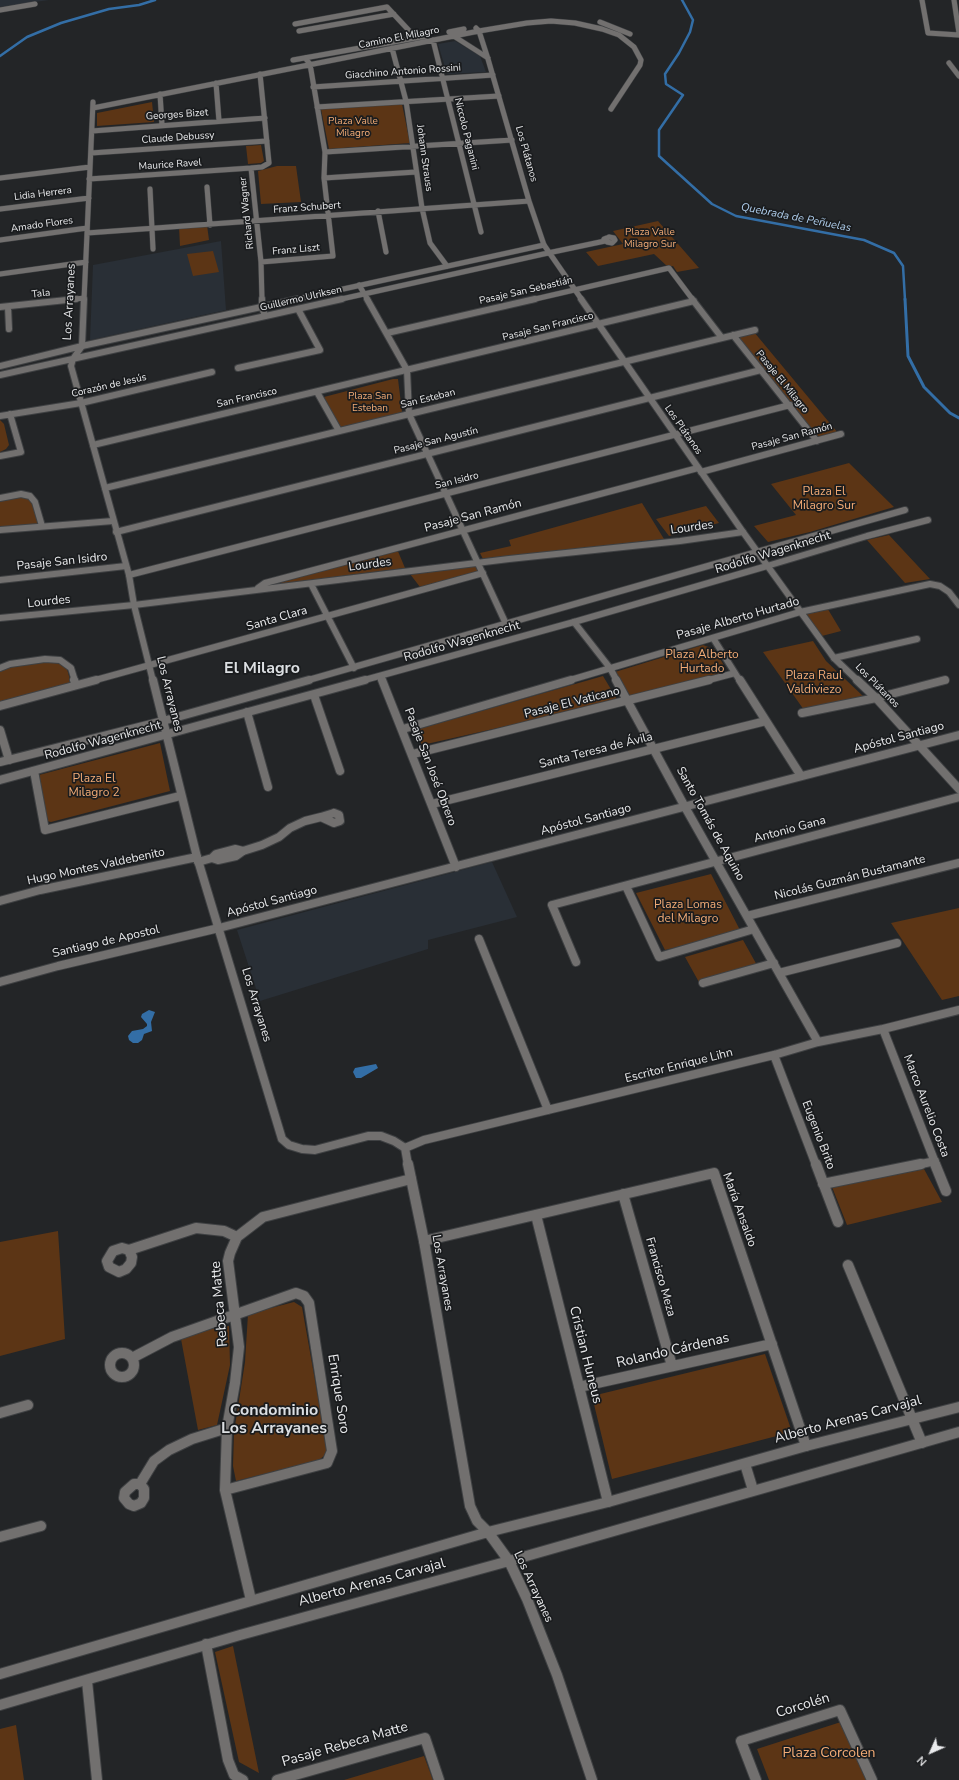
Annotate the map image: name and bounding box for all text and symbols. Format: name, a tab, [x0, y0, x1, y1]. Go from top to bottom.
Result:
street label: Camino El Milagro	[358, 24, 440, 52]
street label: Giacchino Antonio Rossini	[345, 62, 461, 82]
street label: Niccolo Paganini	[451, 97, 481, 171]
street label: Georges Bizet	[145, 107, 209, 123]
park label: Plaza Valle Milagro	[328, 116, 378, 140]
street label: Johann Strauss	[413, 124, 435, 192]
street label: Los Plátanos	[512, 125, 540, 183]
street label: Claude Debussy	[141, 129, 215, 147]
street label: Maurice Ravel	[138, 157, 202, 173]
street label: Richard Wagner	[237, 176, 257, 250]
street label: Lidia Herrera	[14, 185, 72, 203]
street label: Franz Schubert	[273, 200, 341, 216]
water label: Quebrada de Peñuelas	[740, 201, 852, 235]
street label: Amado Flores	[10, 215, 74, 235]
park label: Plaza Valle Milagro Sur	[624, 227, 676, 250]
street label: Franz Liszt	[272, 242, 320, 258]
street label: Los Arrayanes	[61, 263, 79, 341]
street label: Pasaje San Sebastián	[478, 274, 574, 308]
street label: Guillermo Ulriksen	[259, 284, 343, 314]
street label: Tala	[31, 287, 51, 301]
street label: Pasaje San Francisco	[501, 310, 595, 344]
street label: Pasaje El Milagro	[753, 348, 811, 416]
street label: Corazón de Jesús	[70, 372, 148, 400]
street label: San Francisco	[216, 385, 278, 411]
street label: San Esteban	[399, 386, 457, 412]
park label: Plaza San Esteban	[348, 391, 392, 414]
street label: Los Plátanos	[662, 403, 704, 457]
street label: Pasaje San Ramón	[750, 420, 834, 454]
street label: Pasaje San Agustín	[393, 425, 479, 457]
street label: San Isidro	[434, 470, 480, 492]
park label: Plaza El Milagro Sur	[793, 485, 855, 513]
street label: Pasaje San Ramón	[423, 496, 523, 536]
street label: Lourdes	[670, 518, 714, 538]
street label: Rodolfo Wagenknecht	[713, 529, 833, 577]
street label: Pasaje San Isidro	[16, 550, 108, 574]
street label: Lourdes	[348, 555, 392, 575]
street label: Lourdes	[27, 593, 71, 611]
street label: Pasaje Alberto Hurtado	[675, 595, 801, 643]
street label: Santa Clara	[245, 603, 309, 635]
street label: Rodolfo Wagenknecht	[402, 619, 522, 665]
park label: Plaza Alberto Hurtado	[665, 648, 739, 676]
street label: Los Arrayanes	[153, 655, 185, 733]
district label: El Milagro	[224, 659, 300, 679]
street label: Los Plátanos	[852, 661, 902, 711]
park label: Plaza Raul Valdiviezo	[785, 669, 843, 697]
street label: Pasaje El Vaticano	[523, 684, 621, 722]
street label: Pasaje San José Obrero	[401, 706, 459, 828]
street label: Rodolfo Wagenknecht	[43, 718, 163, 764]
street label: Apóstol Santiago	[852, 719, 946, 757]
street label: Santa Teresa de Ávila	[538, 730, 654, 772]
street label: Santo Tomás de Aquino	[673, 765, 747, 883]
park label: Plaza El Milagro 2	[68, 772, 120, 800]
street label: Apóstol Santiago	[539, 801, 633, 839]
street label: Antonio Gana	[752, 813, 828, 847]
street label: Hugo Montes Valdebenito	[26, 845, 166, 889]
street label: Nicolás Guzmán Bustamante	[773, 852, 927, 904]
street label: Apóstol Santiago	[225, 883, 319, 921]
park label: Plaza Lomas del Milagro	[654, 898, 722, 926]
street label: Santiago de Apostol	[51, 923, 161, 961]
street label: Los Arrayanes	[238, 966, 274, 1044]
street label: Escritor Enrique Lihn	[624, 1046, 734, 1086]
street label: Marco Aurelio Costa	[900, 1053, 952, 1159]
street label: Eugenio Brito	[798, 1099, 838, 1171]
street label: María Ansaldo	[719, 1171, 759, 1249]
street label: Los Arrayanes	[428, 1234, 456, 1312]
street label: Francisco Meza	[642, 1236, 678, 1318]
street label: Rebeca Matte	[208, 1260, 232, 1348]
street label: Cristian Huneus	[565, 1304, 605, 1406]
street label: Rolando Cárdenas	[615, 1330, 731, 1372]
street label: Enrique Soro	[323, 1353, 353, 1435]
street label: Alberto Arenas Carvajal	[773, 1392, 923, 1448]
district label: Condominio Los Arrayanes	[221, 1401, 327, 1439]
street label: Los Arrayanes	[510, 1549, 556, 1625]
street label: Alberto Arenas Carvajal	[297, 1555, 447, 1611]
street label: Corcolén	[774, 1690, 832, 1722]
street label: Pasaje Rebeca Matte	[280, 1719, 410, 1771]
north arrow	[911, 1732, 951, 1772]
park label: Plaza Corcolen	[782, 1746, 876, 1762]
text: N	[914, 1753, 930, 1769]

